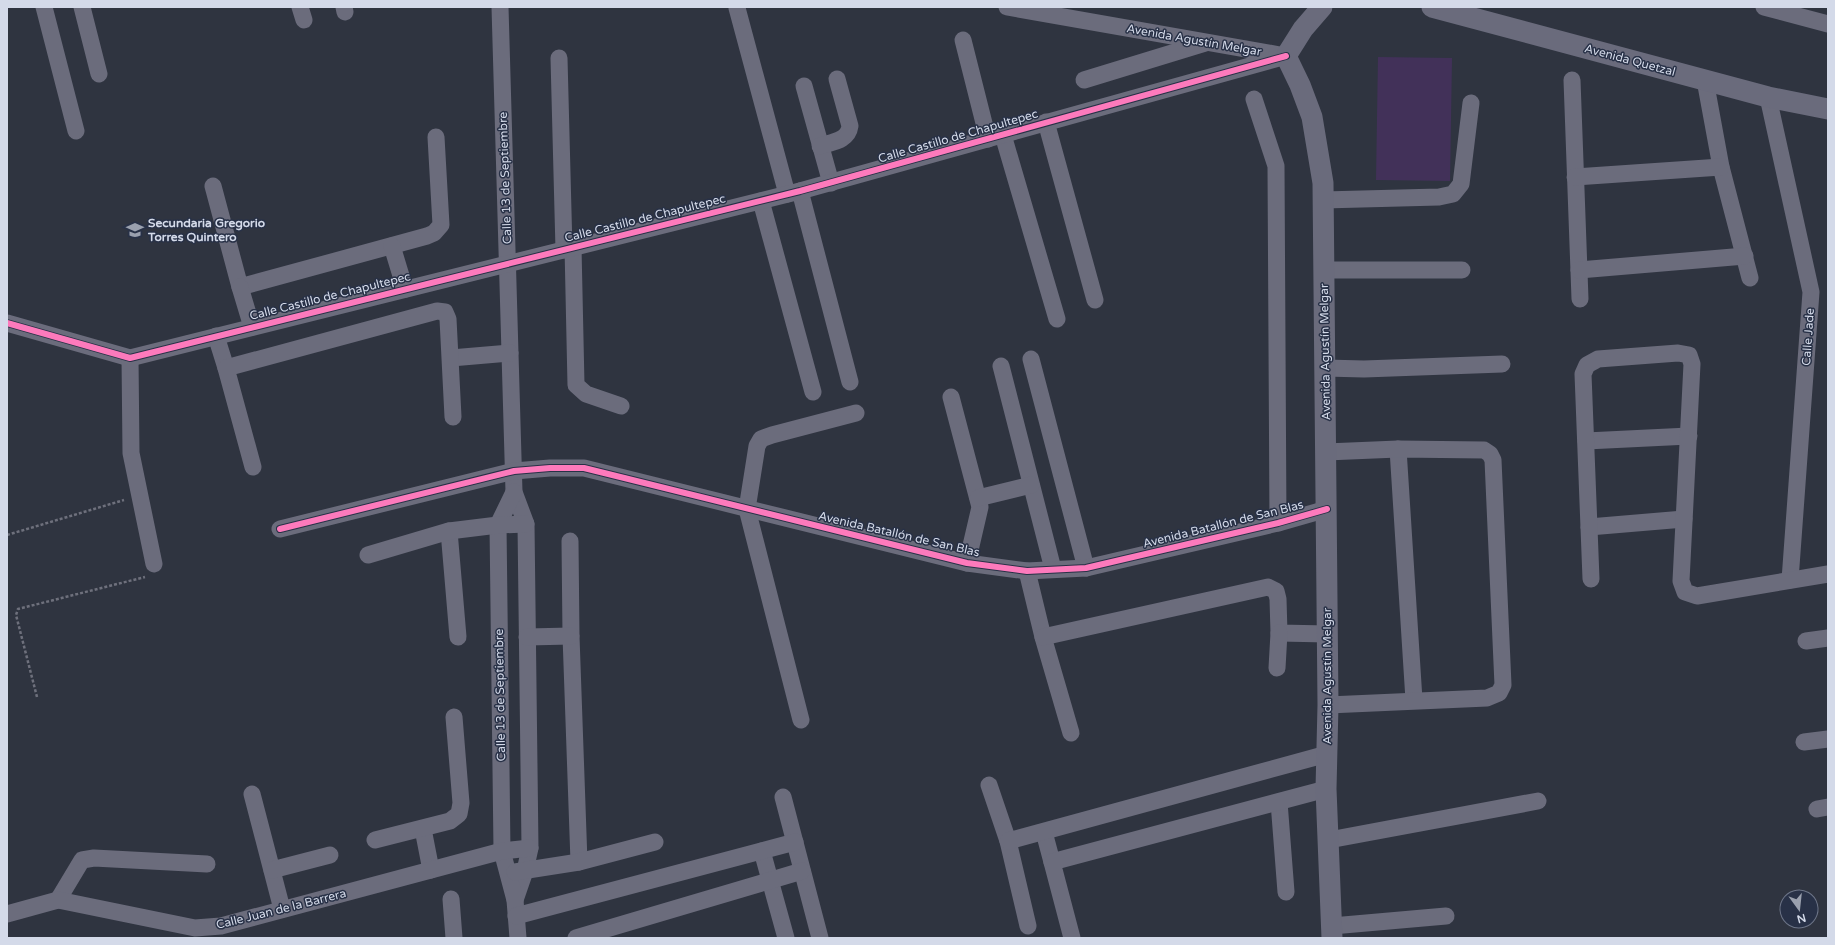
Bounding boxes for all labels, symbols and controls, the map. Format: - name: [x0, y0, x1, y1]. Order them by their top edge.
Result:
- street label: Avenida Agustín Melgar: [1125, 21, 1263, 59]
- street label: Avenida Quetzal: [1583, 41, 1677, 79]
- street label: Calle Castillo de Chapultepec: [877, 106, 1039, 166]
- street label: Calle 13 de Septiembre: [496, 111, 514, 244]
- street label: Calle Castillo de Chapultepec: [563, 191, 727, 245]
- place label: Secundaria Gregorio Torres Quintero: [147, 216, 265, 244]
- school or university icon: Secundaria Gregorio Torres Quintero: [125, 220, 145, 240]
- street label: Calle Castillo de Chapultepec: [248, 269, 412, 323]
- street label: Avenida Agustín Melgar: [1317, 283, 1333, 421]
- street label: Calle Jade: [1799, 308, 1817, 366]
- street label: Avenida Batallón de San Blas: [1141, 497, 1305, 551]
- street label: Avenida Batallón de San Blas: [817, 509, 981, 559]
- street label: Avenida Agustín Melgar: [1320, 607, 1334, 744]
- street label: Calle 13 de Septiembre: [492, 628, 508, 761]
- street label: Calle Juan de la Barrera: [214, 886, 348, 932]
- north arrow: [1779, 889, 1819, 929]
- text: N: [1796, 911, 1807, 926]

